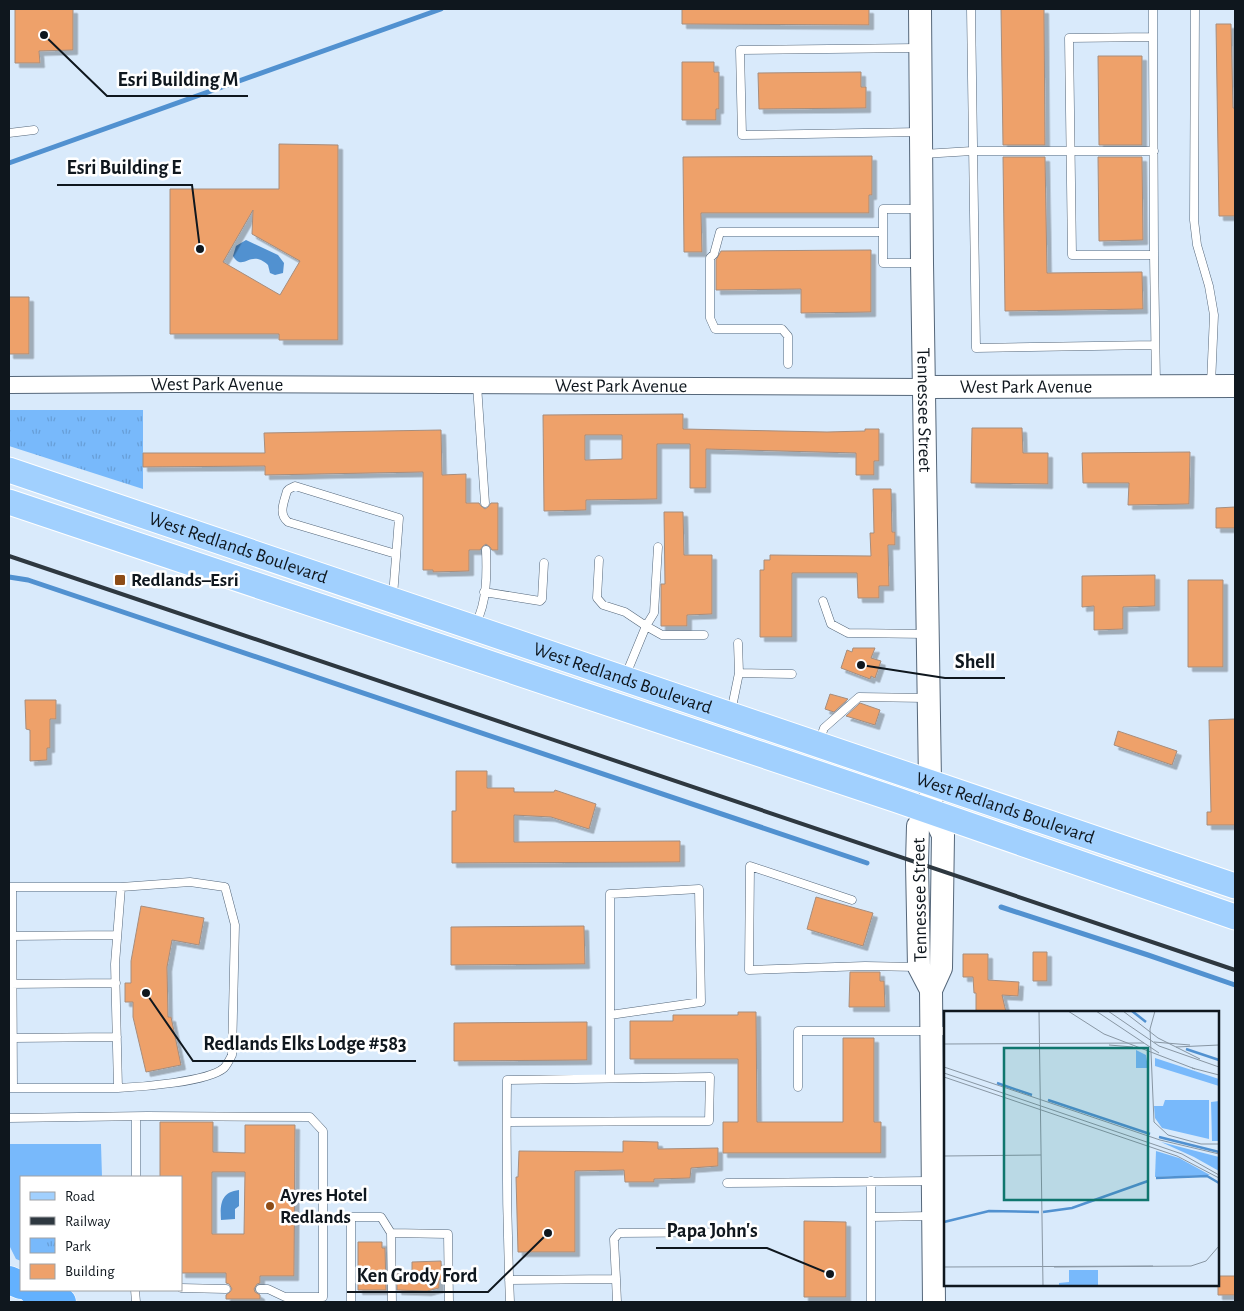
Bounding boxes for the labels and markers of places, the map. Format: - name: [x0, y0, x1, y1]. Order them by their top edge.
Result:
- callout: Esri Building M: [107, 61, 248, 96]
- callout: Esri Building E: [57, 150, 192, 185]
- place label: Redlands–Esri: [131, 571, 239, 590]
- marker: Redlands–Esri: [113, 573, 127, 587]
- callout: Shell: [945, 643, 1005, 678]
- callout: Redlands Elks Lodge #583: [193, 1026, 416, 1061]
- place label: Ayres Hotel Redlands: [280, 1186, 368, 1227]
- marker: Ayres Hotel Redlands: [264, 1200, 276, 1212]
- callout: Papa John's: [656, 1213, 767, 1248]
- callout: Ken Grody Ford: [347, 1257, 488, 1292]

